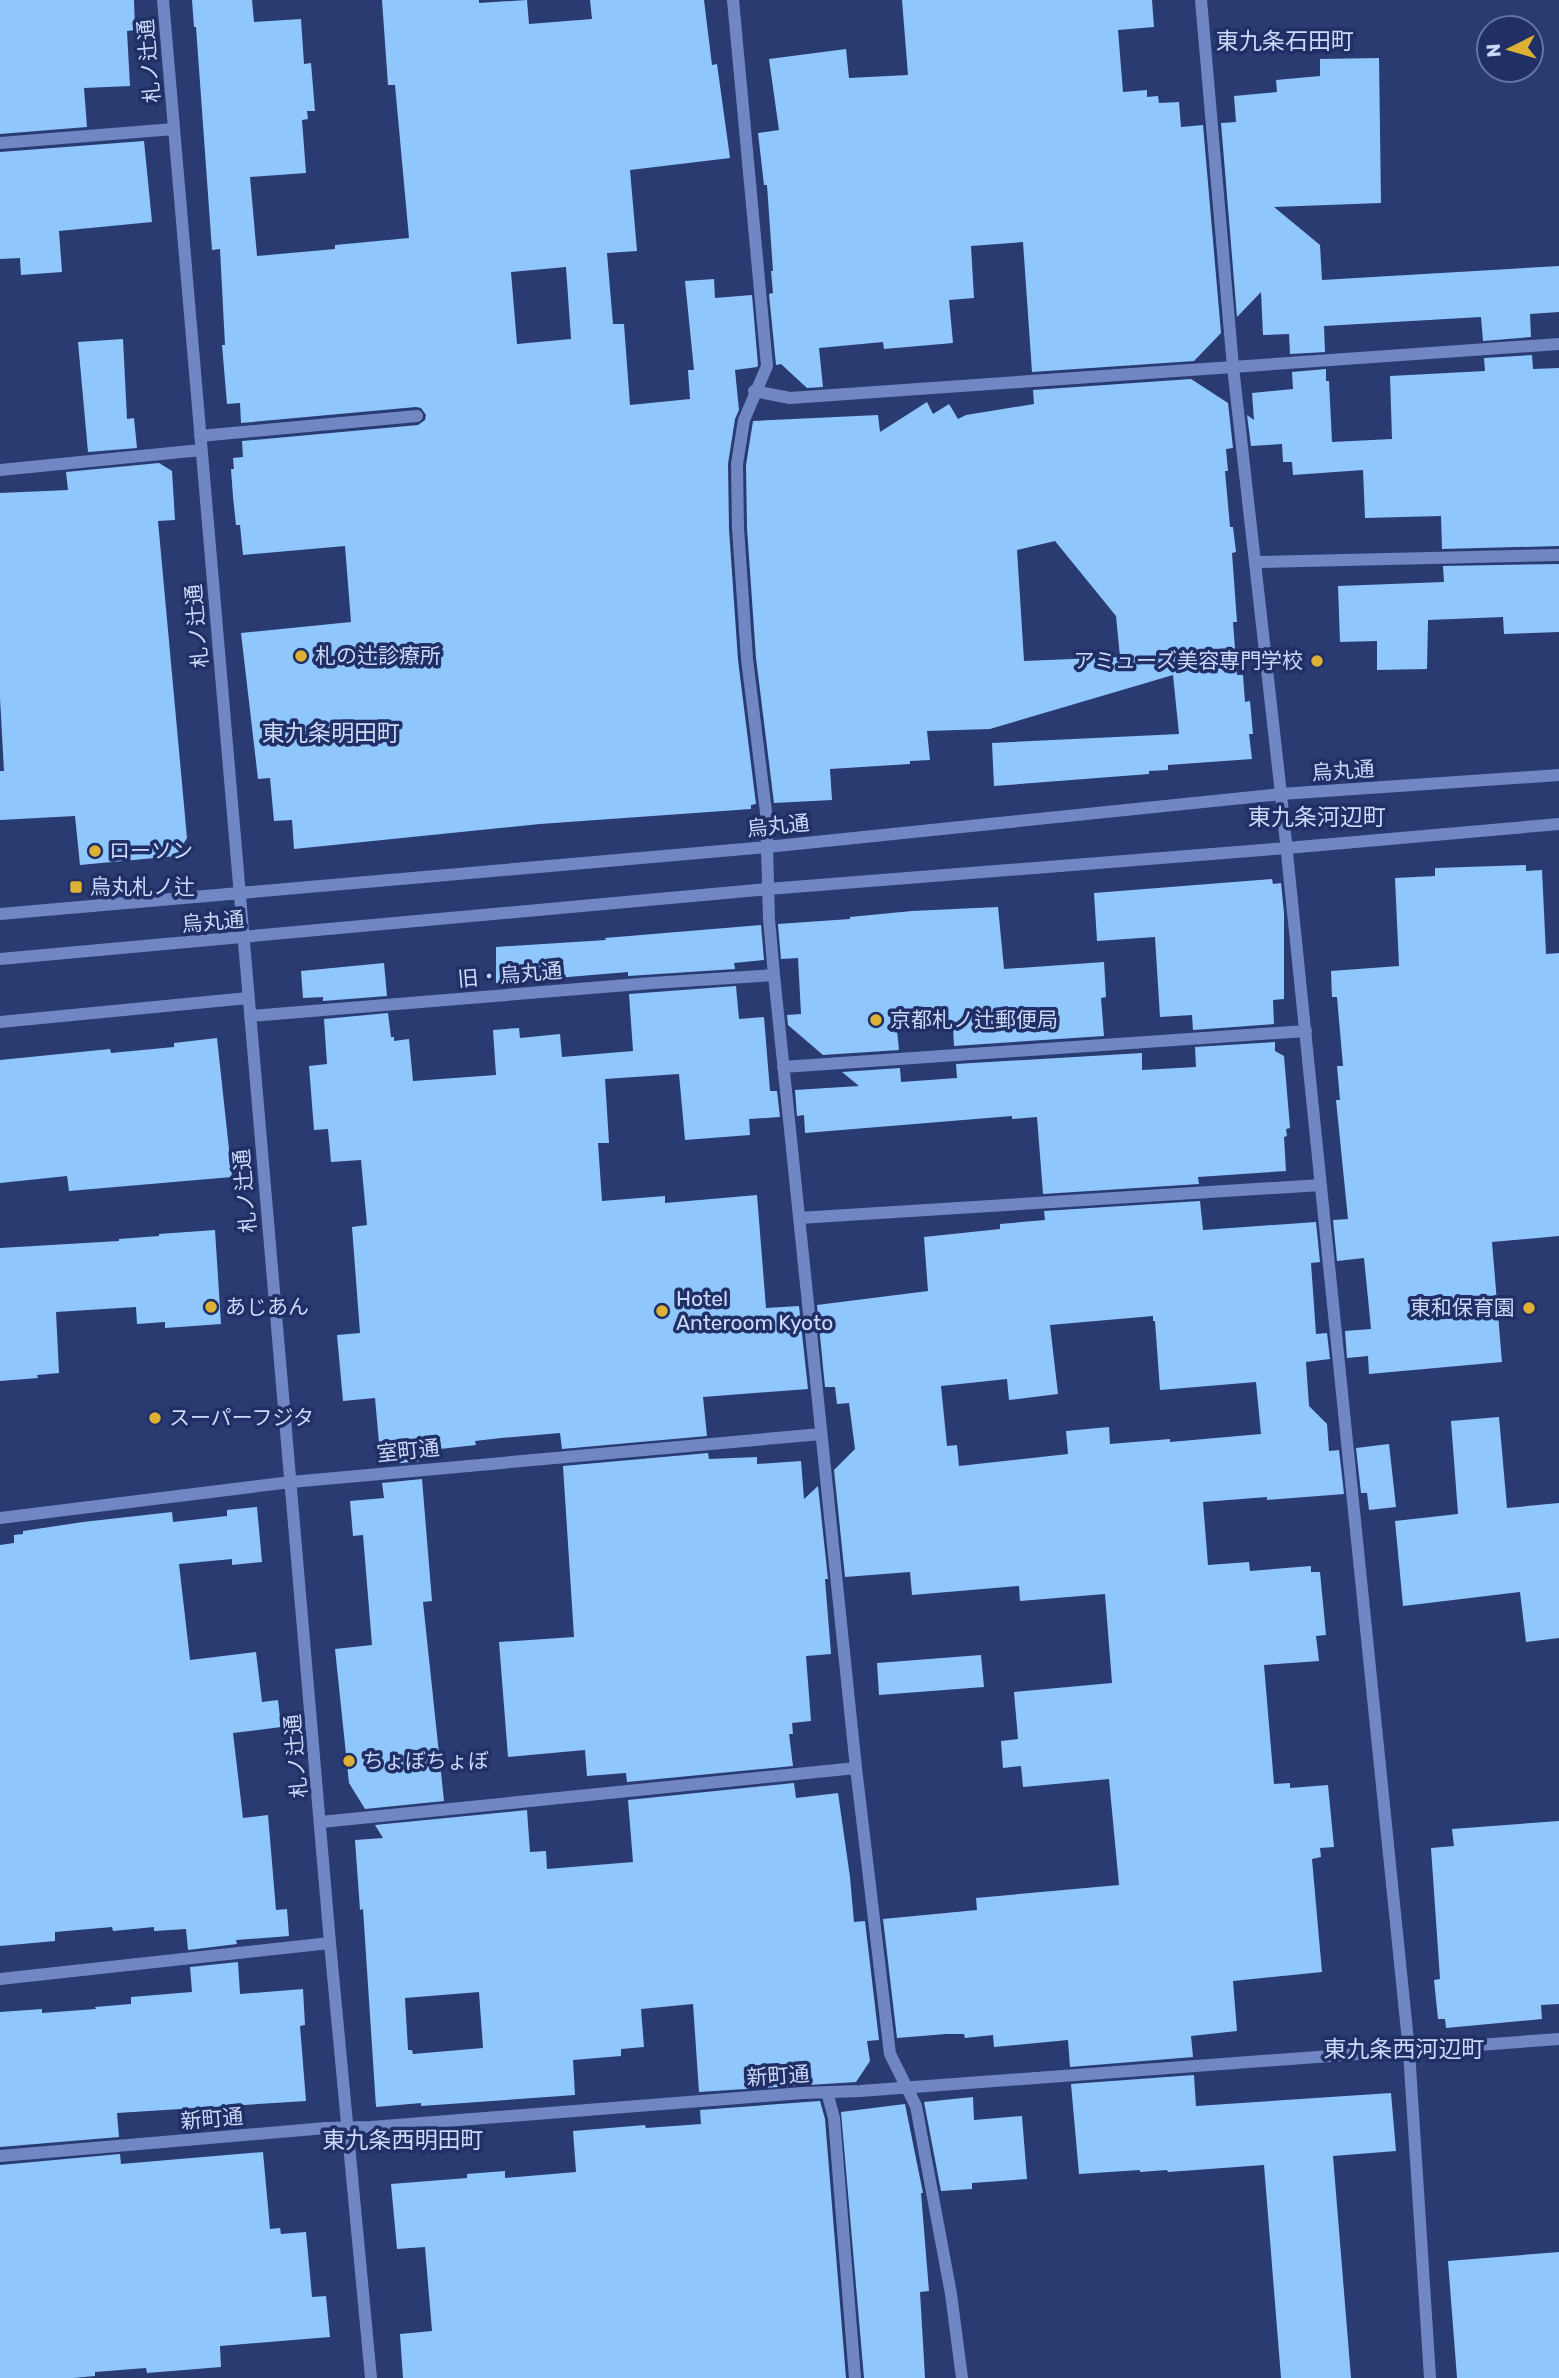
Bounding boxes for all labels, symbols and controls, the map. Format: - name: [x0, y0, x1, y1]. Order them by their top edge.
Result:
- north arrow: [1475, 14, 1545, 84]
- street label: 札ノ辻通: [132, 18, 165, 104]
- district label: 東九条石田町: [1216, 27, 1354, 55]
- text: N: [1482, 43, 1506, 58]
- street label: 札ノ辻通: [180, 583, 213, 669]
- place label: 札の辻診療所: [315, 643, 441, 668]
- marker: 札の辻診療所: [293, 648, 309, 664]
- place label: アミューズ美容専門学校: [1073, 648, 1303, 673]
- marker: アミューズ美容専門学校: [1309, 653, 1325, 669]
- district label: 東九条明田町: [262, 719, 400, 747]
- street label: 烏丸通: [1311, 756, 1375, 785]
- district label: 東九条河辺町: [1248, 803, 1386, 831]
- street label: 烏丸通: [745, 810, 811, 841]
- place label: ローソン: [109, 838, 193, 863]
- marker: ローソン: [87, 843, 103, 859]
- place label: 烏丸札ノ辻: [90, 874, 195, 899]
- marker: 烏丸札ノ辻: [68, 879, 84, 895]
- street label: 烏丸通: [180, 906, 245, 937]
- street label: 旧・烏丸通: [457, 957, 563, 992]
- place label: 京都札ノ辻郵便局: [890, 1007, 1058, 1032]
- marker: 京都札ノ辻郵便局: [868, 1012, 884, 1028]
- street label: 札ノ辻通: [228, 1148, 261, 1234]
- place label: Hotel Anteroom Kyoto: [676, 1286, 833, 1335]
- place label: あじあん: [225, 1294, 309, 1319]
- place label: 東和保育園: [1410, 1295, 1515, 1320]
- marker: あじあん: [203, 1299, 219, 1315]
- marker: 東和保育園: [1521, 1300, 1537, 1316]
- marker: Hotel Anteroom Kyoto: [654, 1303, 670, 1319]
- place label: スーパーフジタ: [169, 1405, 314, 1430]
- marker: スーパーフジタ: [147, 1410, 163, 1426]
- street label: 室町通: [375, 1435, 441, 1466]
- street label: 札ノ辻通: [279, 1713, 312, 1799]
- place label: ちょぼちょぼ: [363, 1748, 489, 1773]
- marker: ちょぼちょぼ: [341, 1753, 357, 1769]
- district label: 東九条西河辺町: [1324, 2035, 1485, 2063]
- street label: 新町通: [746, 2061, 810, 2090]
- street label: 新町通: [179, 2103, 244, 2134]
- district label: 東九条西明田町: [323, 2126, 484, 2154]

